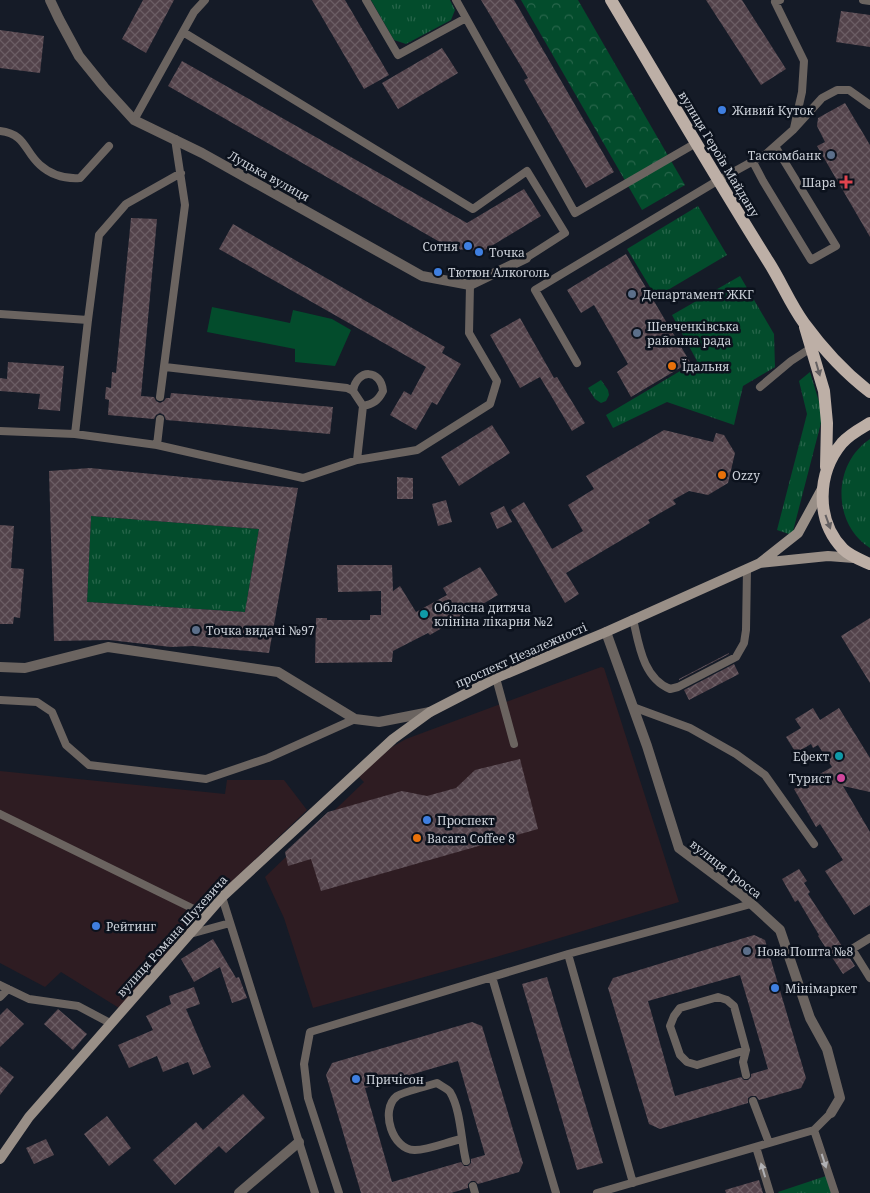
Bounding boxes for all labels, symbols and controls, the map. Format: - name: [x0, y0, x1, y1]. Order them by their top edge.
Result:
- street label: вулиця Героїв Майдану: [675, 88, 763, 220]
- place label: Живий Куток: [731, 102, 814, 119]
- marker: Живий Куток: [716, 104, 728, 116]
- street label: Луцька вулиця: [225, 147, 313, 206]
- place label: Таскомбанк: [748, 147, 822, 164]
- marker: Таскомбанк: [825, 149, 837, 161]
- place label: Шара: [802, 174, 836, 191]
- marker: Шара: [840, 176, 852, 188]
- place label: Сотня: [422, 238, 458, 255]
- marker: Сотня: [462, 240, 474, 252]
- place label: Точка: [489, 244, 525, 261]
- marker: Точка: [473, 246, 485, 258]
- place label: Тютюн Алкоголь: [448, 264, 550, 281]
- marker: Тютюн Алкоголь: [432, 266, 444, 278]
- place label: Департамент ЖКГ: [642, 286, 754, 303]
- marker: Департамент ЖКГ: [626, 288, 638, 300]
- place label: Шевченківська районна рада: [647, 318, 739, 349]
- marker: Шевченківська районна рада: [631, 327, 643, 339]
- place label: Їдальня: [682, 358, 730, 375]
- marker: Їдальня: [666, 360, 678, 372]
- one-way arrow: [814, 362, 822, 377]
- place label: Ozzy: [732, 467, 760, 484]
- marker: Ozzy: [716, 469, 728, 481]
- one-way arrow: [824, 515, 832, 530]
- place label: Обласна дитяча клініна лікарня №2: [434, 599, 553, 630]
- marker: Обласна дитяча клініна лікарня №2: [418, 608, 430, 620]
- street label: проспект Незалежності: [452, 618, 590, 692]
- place label: Точка видачі №97: [206, 622, 315, 639]
- marker: Точка видачі №97: [190, 624, 202, 636]
- place label: Ефект: [793, 748, 830, 765]
- marker: Ефект: [833, 750, 845, 762]
- place label: Турист: [789, 770, 832, 787]
- marker: Турист: [835, 772, 847, 784]
- place label: Проспект: [437, 812, 495, 829]
- marker: Проспект: [421, 814, 433, 826]
- place label: Bacara Coffee 8: [427, 830, 515, 847]
- marker: Bacara Coffee 8: [411, 832, 423, 844]
- street label: вулиця Гросса: [687, 836, 766, 903]
- street label: вулиця Романа Шухевича: [113, 871, 231, 1000]
- place label: Рейтинг: [106, 918, 156, 935]
- marker: Рейтинг: [90, 920, 102, 932]
- place label: Нова Пошта №8: [757, 943, 853, 960]
- marker: Нова Пошта №8: [741, 945, 753, 957]
- place label: Мінімаркет: [785, 980, 858, 997]
- marker: Мінімаркет: [769, 982, 781, 994]
- place label: Причісон: [366, 1071, 424, 1088]
- marker: Причісон: [350, 1073, 362, 1085]
- one-way arrow: [821, 1154, 829, 1169]
- one-way arrow: [759, 1162, 767, 1177]

